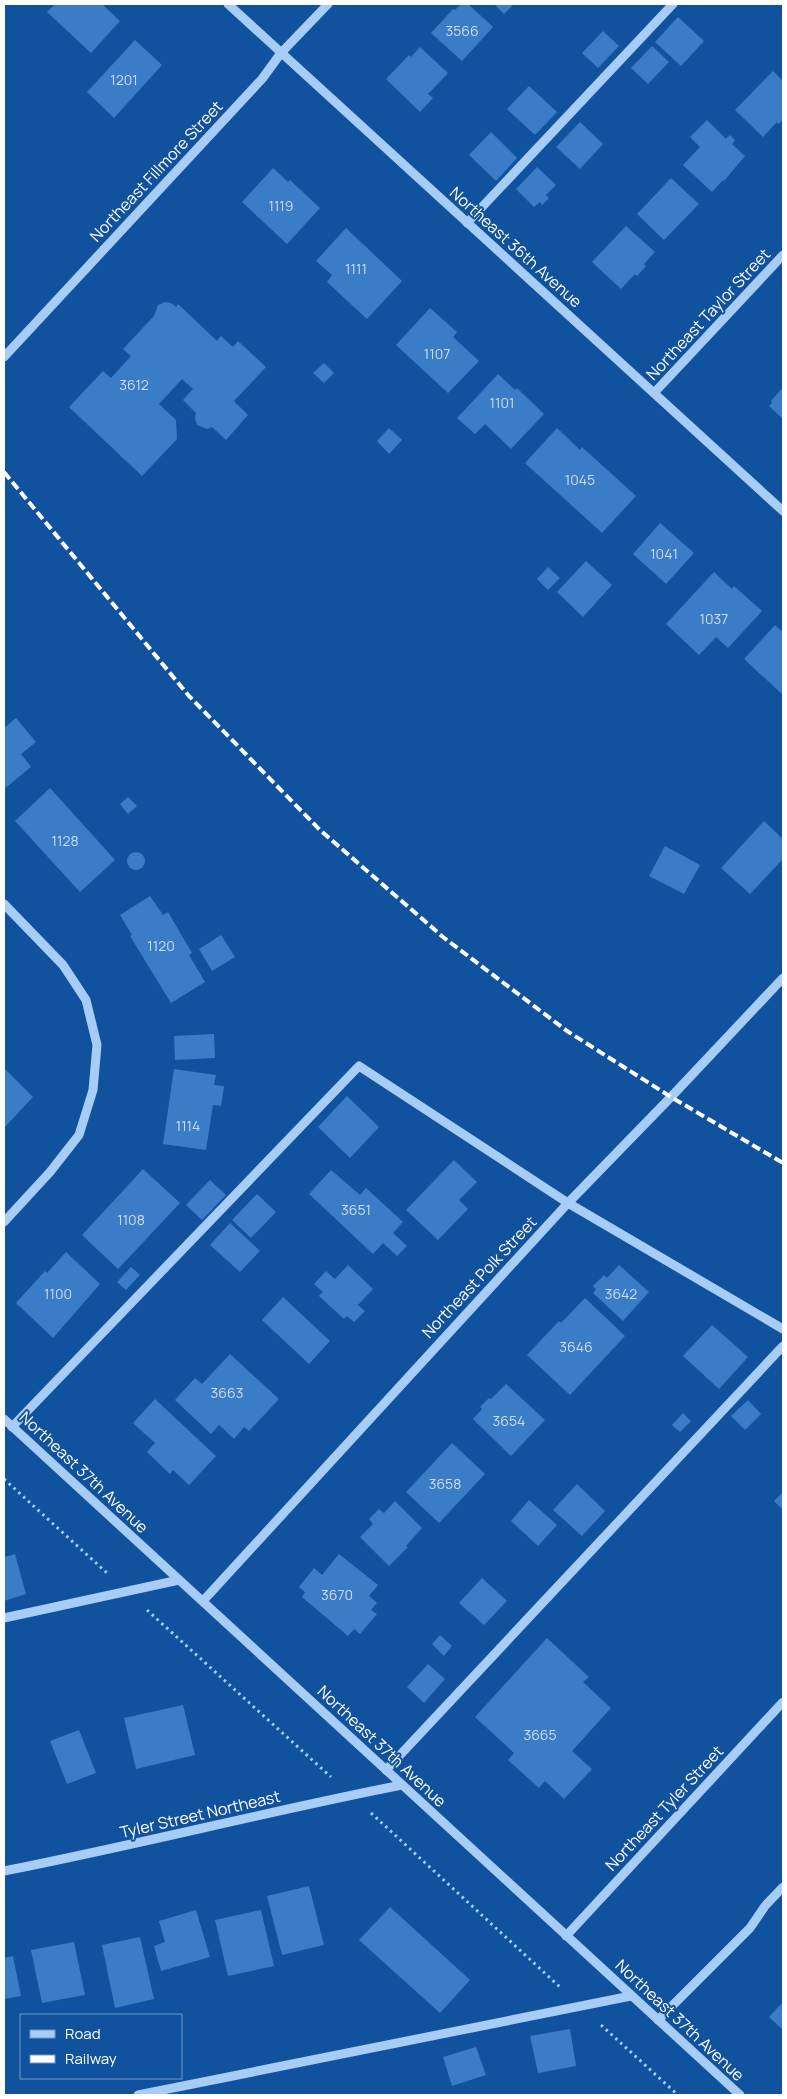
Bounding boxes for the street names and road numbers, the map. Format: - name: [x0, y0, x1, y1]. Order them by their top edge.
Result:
- street label: Northeast Fillmore Street: [85, 96, 227, 246]
- street label: Northeast 36th Avenue: [445, 182, 587, 312]
- street label: Northeast Taylor Street: [641, 243, 775, 385]
- street label: Northeast Polk Street: [417, 1211, 541, 1343]
- street label: Northeast 37th Avenue: [15, 1406, 153, 1538]
- street label: Northeast 37th Avenue: [313, 1680, 451, 1812]
- street label: Northeast Tyler Street: [600, 1740, 728, 1876]
- street label: Tyler Street Northeast: [118, 1785, 282, 1843]
- street label: Northeast 37th Avenue: [611, 1954, 749, 2086]

